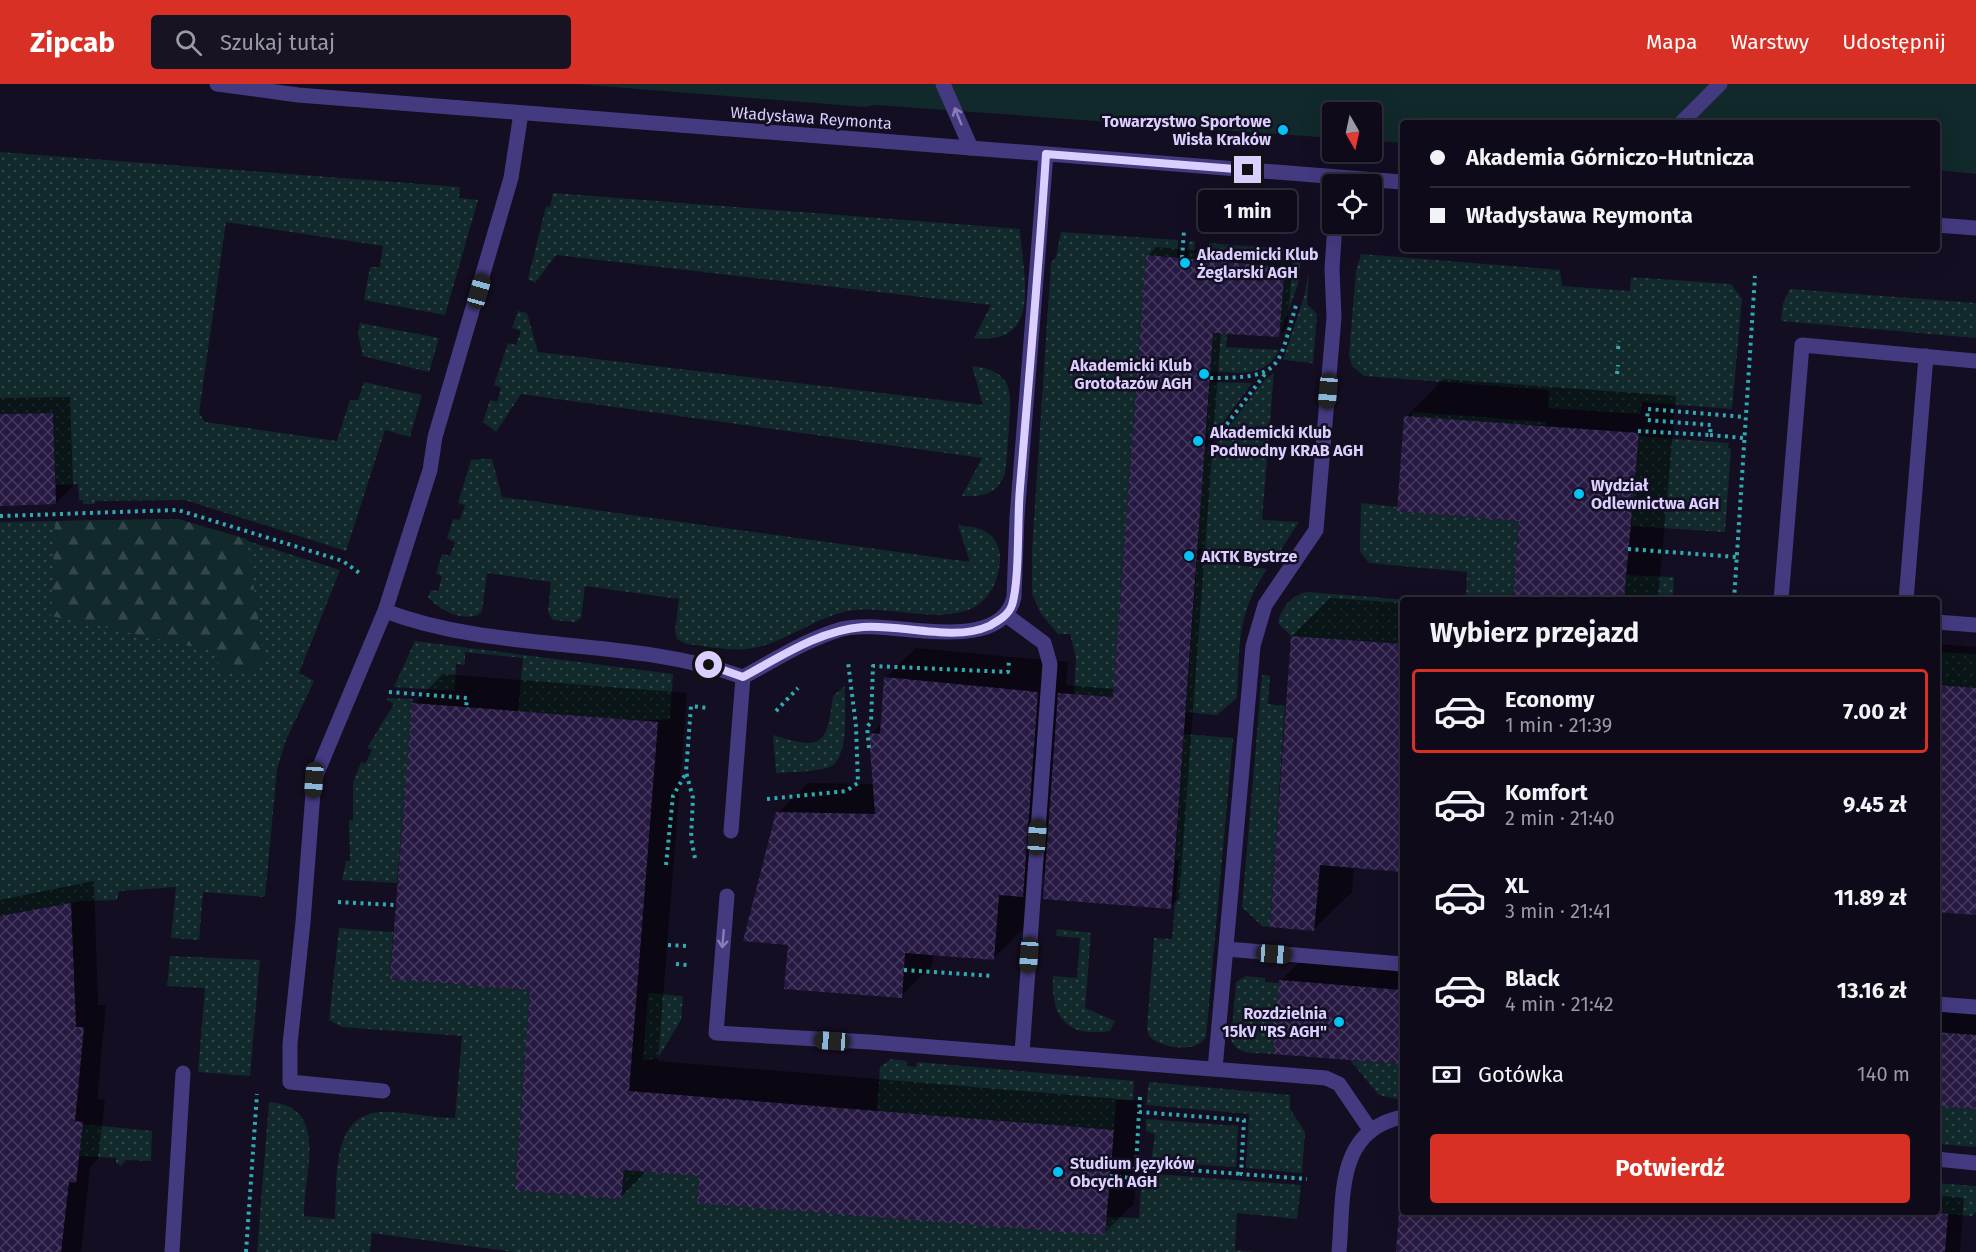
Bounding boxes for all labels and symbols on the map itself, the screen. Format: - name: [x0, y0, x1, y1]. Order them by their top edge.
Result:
- north arrow: [1322, 102, 1382, 162]
- street label: Władysława Reymonta: [730, 103, 892, 133]
- one-way arrow: [952, 107, 963, 125]
- place label: Towarzystwo Sportowe Wisła Kraków: [1102, 112, 1271, 149]
- marker: Towarzystwo Sportowe Wisła Kraków: [1276, 123, 1290, 137]
- route end: [1234, 156, 1261, 183]
- callout: 1 min: [1198, 191, 1298, 233]
- place label: Akademicki Klub Żeglarski AGH: [1196, 245, 1319, 282]
- marker: Akademicki Klub Żeglarski AGH: [1178, 256, 1192, 270]
- car: [465, 271, 493, 311]
- place label: Akademicki Klub Grotołazów AGH: [1069, 356, 1192, 393]
- marker: Akademicki Klub Grotołazów AGH: [1197, 367, 1211, 381]
- car: [1317, 372, 1339, 410]
- place label: Akademicki Klub Podwodny KRAB AGH: [1209, 423, 1364, 460]
- marker: Akademicki Klub Podwodny KRAB AGH: [1191, 434, 1205, 448]
- place label: Wydział Odlewnictwa AGH: [1591, 476, 1719, 513]
- marker: Wydział Odlewnictwa AGH: [1572, 487, 1586, 501]
- place label: AKTK Bystrze: [1200, 547, 1298, 566]
- marker: AKTK Bystrze: [1182, 549, 1196, 563]
- route start: [695, 651, 722, 678]
- car: [304, 761, 324, 799]
- car: [1027, 818, 1047, 856]
- one-way arrow: [717, 929, 728, 948]
- car: [1019, 936, 1039, 974]
- car: [1255, 944, 1293, 964]
- place label: Rozdzielnia 15kV "RS AGH": [1222, 1004, 1327, 1041]
- marker: Rozdzielnia 15kV "RS AGH": [1332, 1015, 1346, 1029]
- car: [813, 1031, 851, 1051]
- place label: Studium Języków Obcych AGH: [1070, 1154, 1194, 1191]
- marker: Studium Języków Obcych AGH: [1051, 1165, 1065, 1179]

